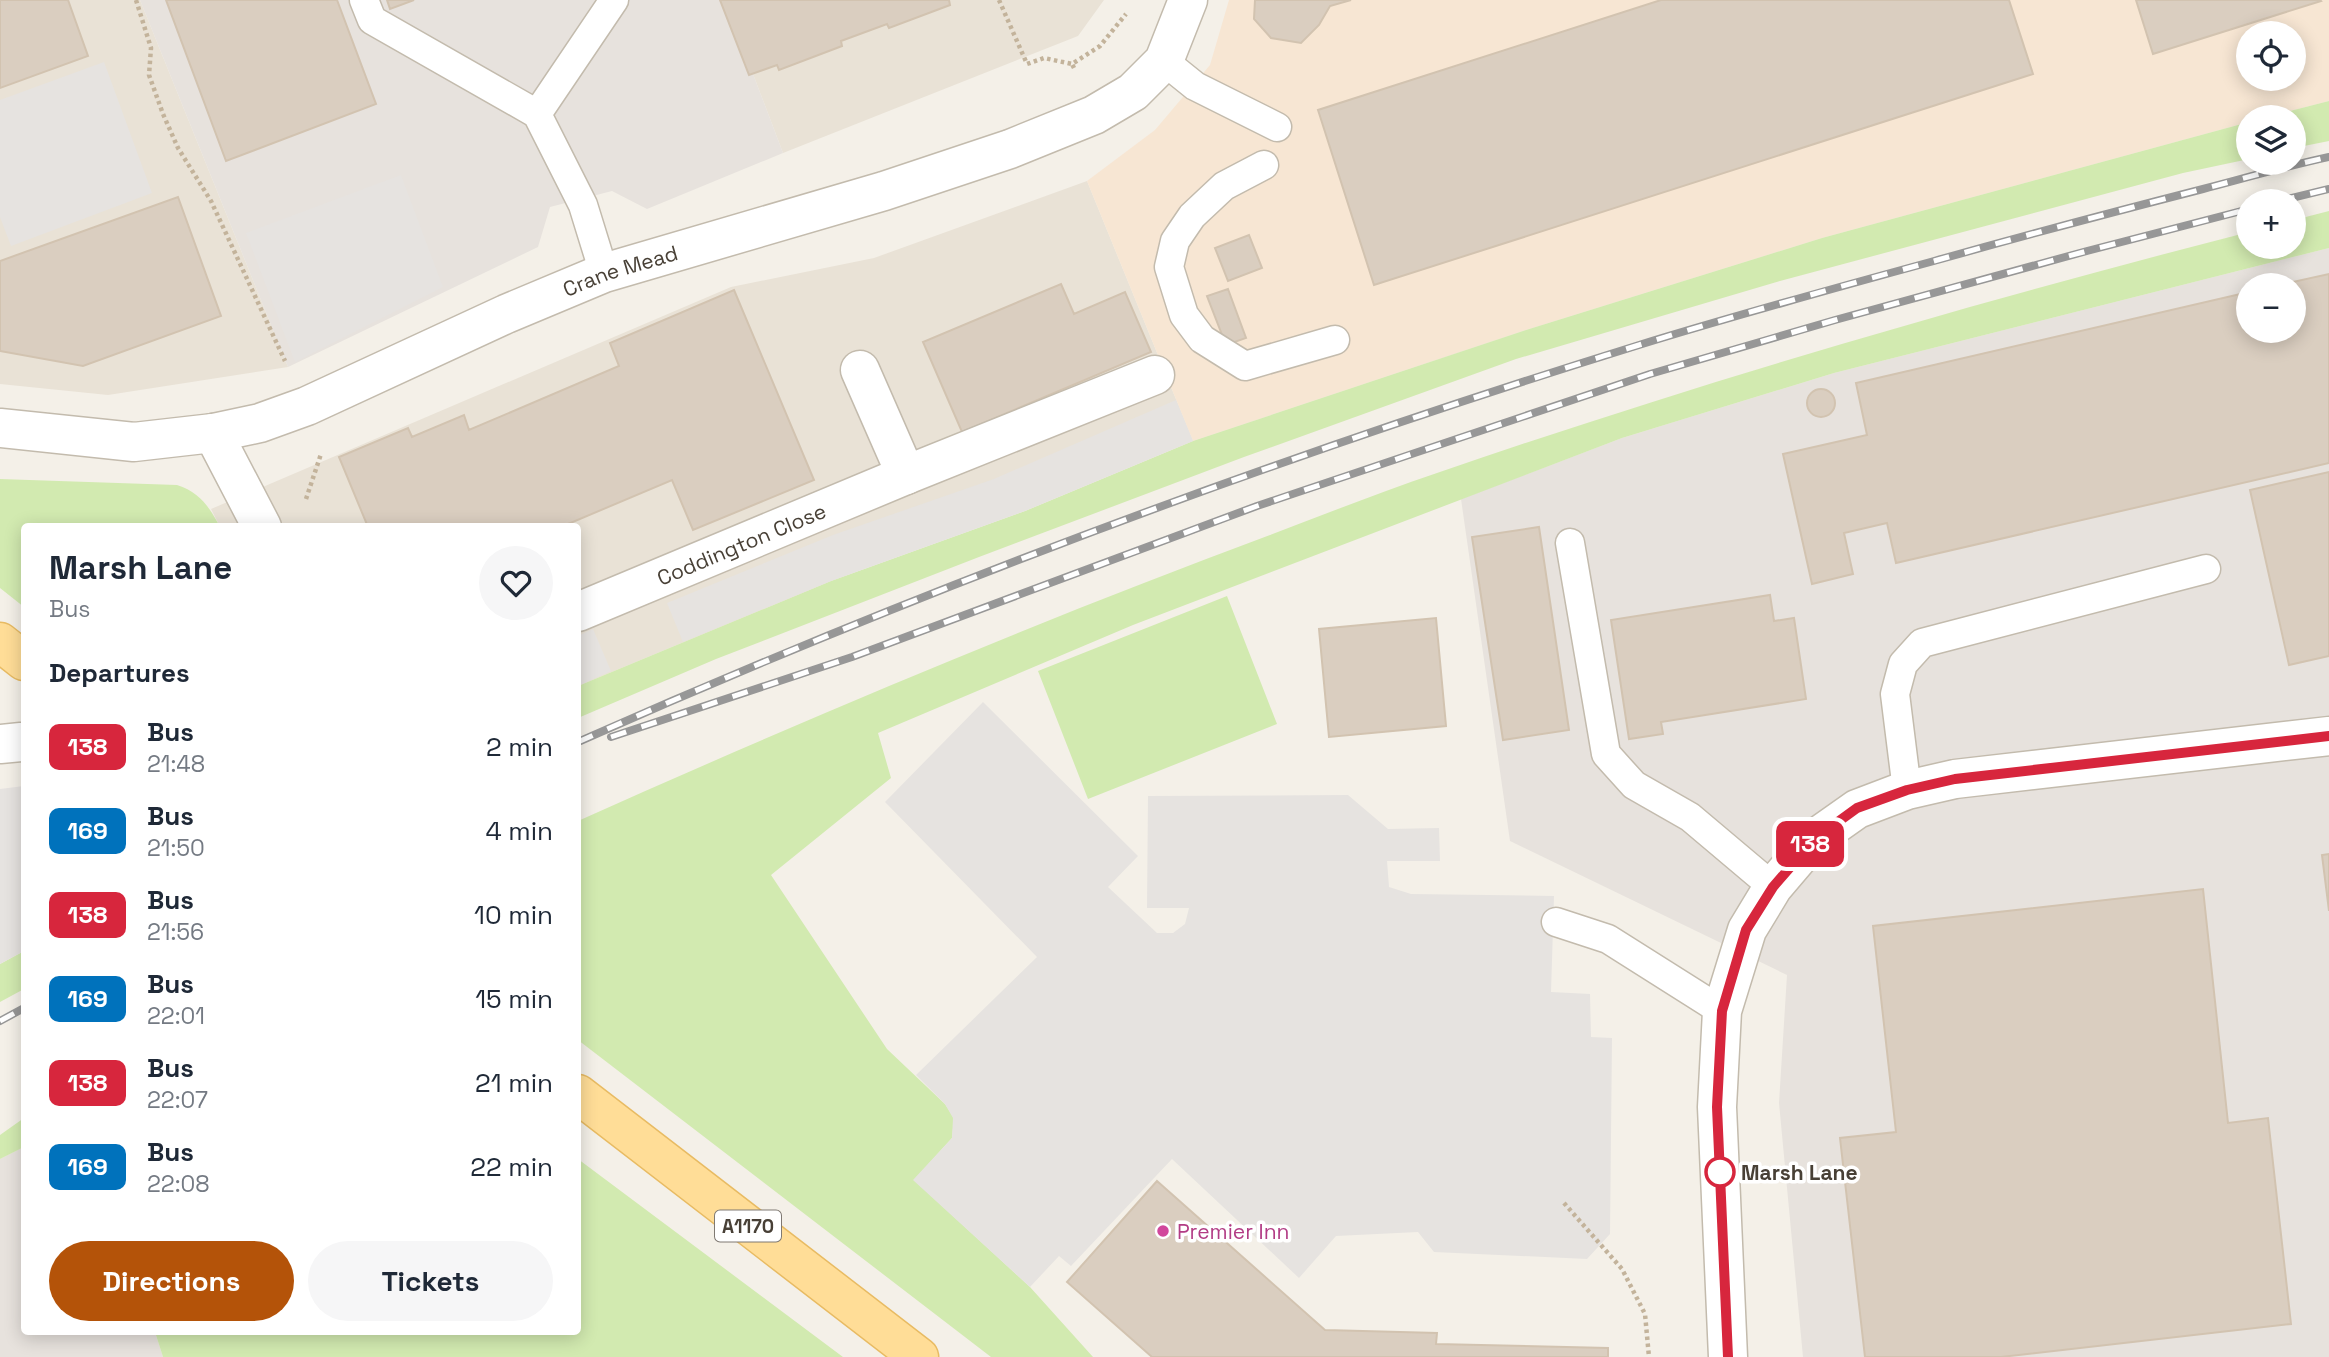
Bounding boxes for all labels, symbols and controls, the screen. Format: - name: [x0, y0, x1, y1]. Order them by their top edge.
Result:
- map controls: [2236, 21, 2306, 343]
- button: locate: [2236, 21, 2306, 91]
- button: layers: [2236, 105, 2306, 175]
- button: +: [2236, 189, 2306, 259]
- street label: Crane Mead: [559, 239, 681, 302]
- button: −: [2236, 273, 2306, 343]
- street label: Coddington Close: [653, 496, 830, 591]
- button: heart: [479, 546, 553, 620]
- text: Marsh Lane: [49, 547, 232, 589]
- text: Bus: [49, 594, 90, 624]
- text: Departures: [49, 656, 190, 690]
- text: Bus: [147, 715, 194, 749]
- text: 2 min: [486, 730, 553, 764]
- text: 138: [68, 731, 107, 762]
- text: 21:48: [147, 749, 205, 779]
- text: Bus: [147, 799, 194, 833]
- text: 4 min: [485, 814, 553, 848]
- text: 169: [67, 815, 108, 846]
- line badge: 138: [1770, 821, 1850, 867]
- text: 138: [1790, 828, 1830, 859]
- text: 21:50: [147, 833, 205, 863]
- text: Bus: [147, 883, 194, 917]
- text: 10 min: [474, 898, 553, 932]
- text: 138: [68, 899, 107, 930]
- text: 21:56: [147, 917, 204, 947]
- text: Bus: [147, 967, 194, 1001]
- text: 15 min: [475, 982, 553, 1016]
- text: 169: [67, 983, 108, 1014]
- text: 22:01: [147, 1001, 205, 1031]
- text: Bus: [147, 1051, 194, 1085]
- text: 21 min: [475, 1066, 553, 1100]
- text: 138: [68, 1067, 107, 1098]
- text: 22:07: [147, 1085, 208, 1115]
- text: Bus: [147, 1135, 194, 1169]
- text: 22 min: [470, 1150, 553, 1184]
- text: 169: [67, 1151, 108, 1182]
- marker: Marsh Lane: [1705, 1157, 1735, 1187]
- place label: Marsh Lane: [1741, 1159, 1858, 1186]
- text: 22:08: [147, 1169, 210, 1199]
- road number: A1170: [715, 1210, 781, 1242]
- place label: Premier Inn: [1177, 1218, 1289, 1245]
- marker: Premier Inn: [1155, 1223, 1171, 1239]
- button: Directions: [49, 1241, 294, 1321]
- button: Tickets: [308, 1241, 553, 1321]

